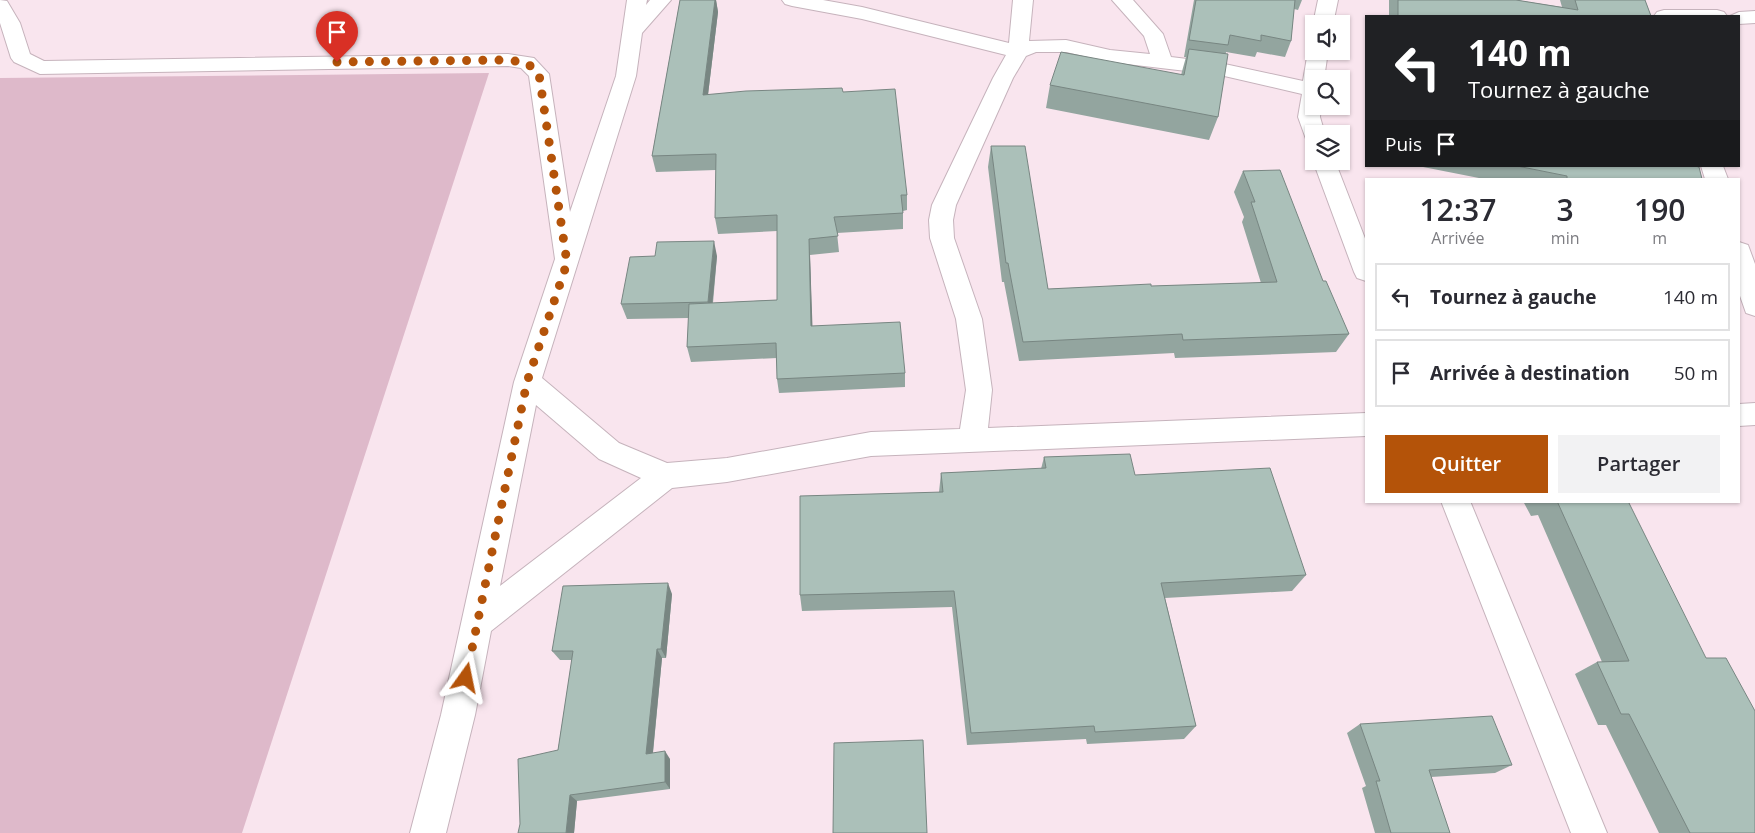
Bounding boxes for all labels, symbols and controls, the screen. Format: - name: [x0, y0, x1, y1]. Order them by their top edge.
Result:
- pin: [316, 11, 358, 62]
- map controls: [1305, 15, 1350, 170]
- button: sound: [1305, 15, 1350, 60]
- icon: arrive: [323, 18, 351, 46]
- text: 140 m: [1468, 29, 1572, 76]
- icon: left: [1385, 35, 1450, 100]
- button: search: [1305, 70, 1350, 115]
- text: Tournez à gauche: [1468, 74, 1650, 104]
- button: layers: [1305, 125, 1350, 170]
- icon: arrive: [1432, 130, 1460, 158]
- text: Puis: [1385, 131, 1422, 157]
- text: 12:37: [1420, 189, 1496, 230]
- text: 3: [1557, 189, 1574, 230]
- text: 190: [1634, 189, 1685, 230]
- text: Arrivée: [1431, 227, 1485, 249]
- text: min: [1551, 227, 1580, 249]
- text: m: [1652, 227, 1667, 249]
- icon: left: [1387, 283, 1415, 311]
- text: Tournez à gauche: [1430, 284, 1596, 310]
- text: 140 m: [1663, 284, 1718, 310]
- icon: arrive: [1387, 359, 1415, 387]
- text: Arrivée à destination: [1430, 360, 1630, 386]
- text: 50 m: [1674, 360, 1718, 386]
- button: Quitter: [1385, 435, 1548, 493]
- button: Partager: [1558, 435, 1720, 493]
- position arrow: [439, 651, 491, 703]

